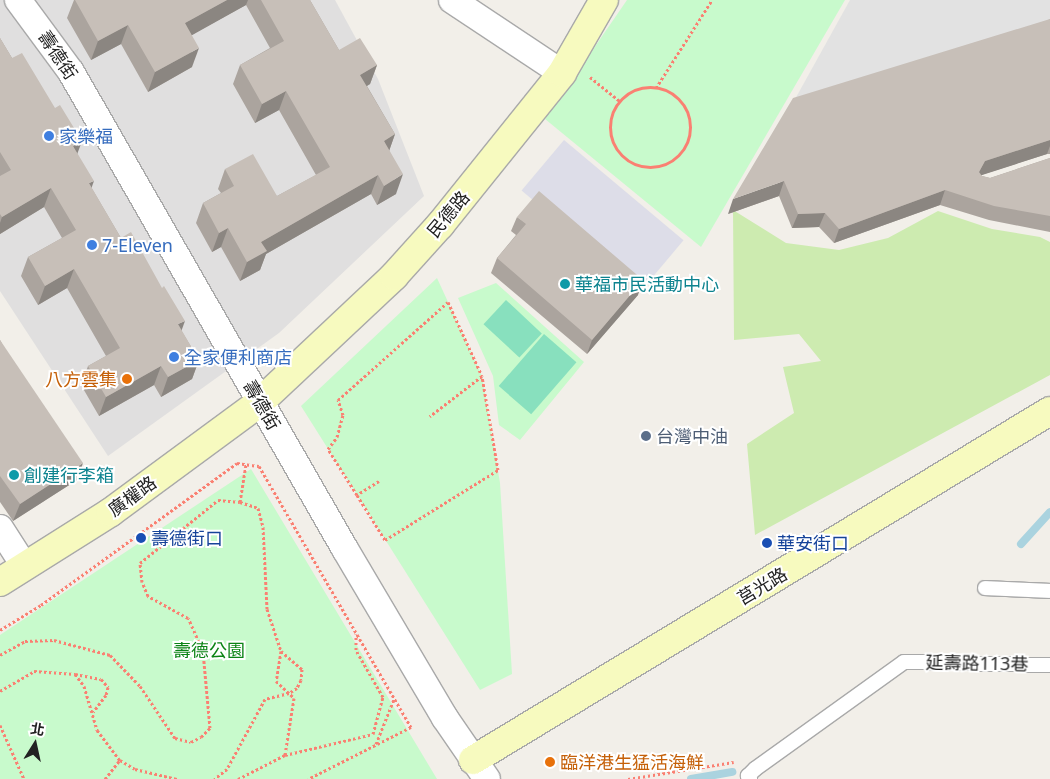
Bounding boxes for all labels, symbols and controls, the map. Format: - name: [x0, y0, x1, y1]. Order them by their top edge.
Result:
- street label: 壽德街: [34, 27, 82, 83]
- place label: 家樂福: [59, 125, 113, 147]
- marker: 家樂福: [43, 130, 55, 142]
- street label: 民德路: [422, 186, 474, 242]
- place label: 7-Eleven: [102, 234, 173, 256]
- marker: 7-Eleven: [86, 239, 98, 251]
- place label: 華福市民活動中心: [575, 273, 719, 295]
- marker: 華福市民活動中心: [559, 278, 571, 290]
- place label: 全家便利商店: [184, 346, 292, 368]
- marker: 全家便利商店: [168, 351, 180, 363]
- place label: 八方雲集: [45, 368, 117, 390]
- marker: 八方雲集: [121, 373, 133, 385]
- street label: 壽德街: [239, 376, 285, 434]
- place label: 台灣中油: [656, 425, 728, 447]
- marker: 台灣中油: [640, 430, 652, 442]
- place label: 創建行李箱: [24, 464, 114, 486]
- marker: 創建行李箱: [8, 469, 20, 481]
- street label: 廣權路: [104, 471, 160, 521]
- place label: 壽德街口: [151, 527, 223, 549]
- marker: 壽德街口: [135, 532, 147, 544]
- place label: 華安街口: [777, 532, 849, 554]
- marker: 華安街口: [761, 537, 773, 549]
- street label: 莒光路: [733, 563, 791, 609]
- park label: 壽德公園: [173, 639, 245, 661]
- street label: 延壽路113巷: [925, 651, 1029, 675]
- text: 北: [29, 718, 46, 739]
- north arrow: [10, 719, 60, 769]
- place label: 臨洋港生猛活海鮮: [560, 751, 704, 773]
- marker: 臨洋港生猛活海鮮: [544, 756, 556, 768]

